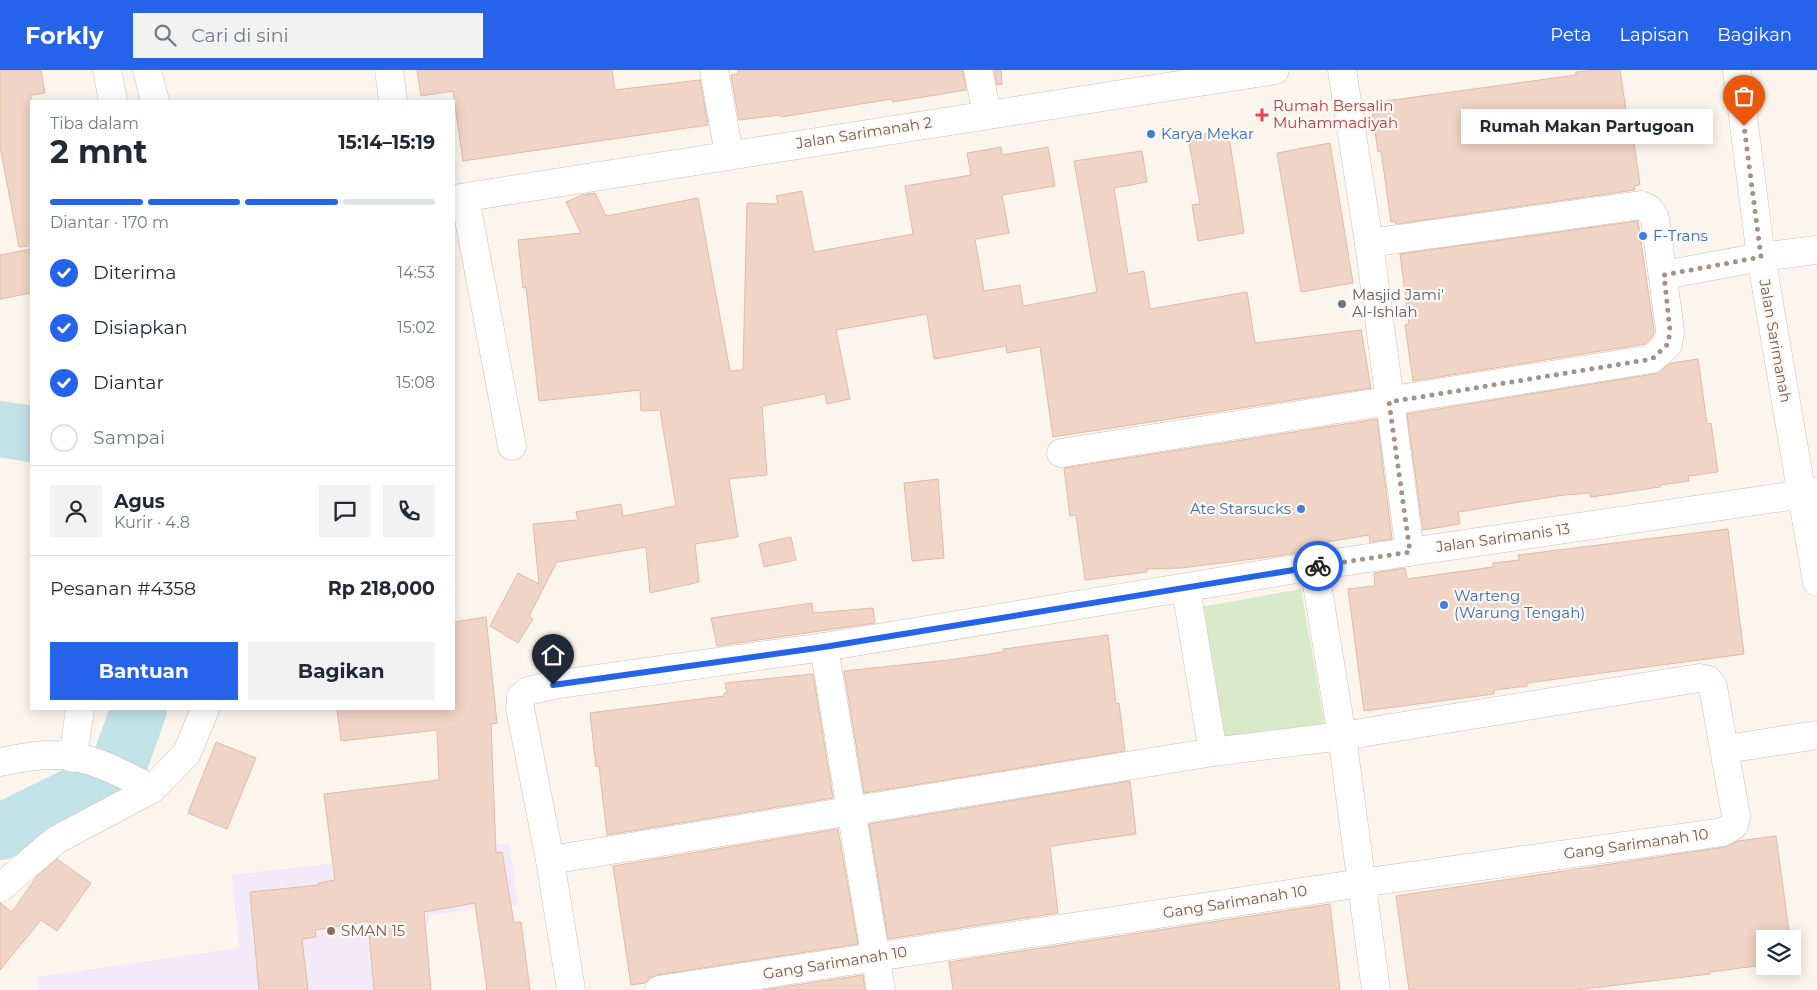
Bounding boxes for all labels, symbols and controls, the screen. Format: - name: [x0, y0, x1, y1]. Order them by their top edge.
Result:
- search box: [133, 13, 483, 58]
- text: Forkly: [25, 21, 103, 50]
- icon: search: [151, 21, 179, 49]
- text: Cari di sini: [191, 24, 289, 47]
- text: Peta: [1550, 24, 1591, 46]
- text: Lapisan: [1619, 24, 1689, 46]
- text: Bagikan: [1717, 24, 1792, 46]
- pin: [1723, 75, 1765, 126]
- icon: bag: [1730, 82, 1758, 110]
- place label: Rumah Bersalin Muhammadiyah: [1273, 96, 1398, 132]
- marker: Rumah Bersalin Muhammadiyah: [1255, 108, 1269, 122]
- callout: Rumah Makan Partugoan: [1462, 108, 1714, 144]
- street label: Jalan Sarimanah 2: [793, 112, 933, 153]
- text: Tiba dalam: [50, 114, 139, 133]
- text: Rumah Makan Partugoan: [1480, 117, 1694, 136]
- place label: Karya Mekar: [1161, 124, 1254, 143]
- marker: Karya Mekar: [1145, 128, 1157, 140]
- text: 15:14–15:19: [338, 131, 435, 154]
- text: 2 mnt: [50, 132, 148, 171]
- text: Diantar · 170 m: [50, 213, 169, 232]
- place label: F-Trans: [1653, 226, 1708, 245]
- marker: F-Trans: [1637, 230, 1649, 242]
- icon: check: [50, 259, 78, 287]
- text: Diterima: [93, 261, 176, 284]
- text: 14:53: [397, 263, 435, 282]
- street label: Jalan Sarimanah: [1755, 277, 1796, 404]
- place label: Masjid Jami' Al-Ishlah: [1352, 285, 1444, 321]
- marker: Masjid Jami' Al-Ishlah: [1336, 298, 1348, 310]
- icon: check: [50, 314, 78, 342]
- text: Disiapkan: [93, 316, 188, 339]
- text: 15:02: [397, 318, 435, 337]
- icon: check: [50, 369, 78, 397]
- text: Diantar: [93, 371, 164, 394]
- text: 15:08: [396, 373, 435, 392]
- text: Sampai: [93, 426, 165, 449]
- button: person: [50, 485, 102, 537]
- button: chat: [319, 485, 371, 537]
- button: phone: [383, 485, 435, 537]
- text: Agus: [114, 490, 165, 513]
- place label: Ate Starsucks: [1190, 499, 1291, 518]
- marker: Ate Starsucks: [1295, 503, 1307, 515]
- text: Kurir · 4.8: [114, 513, 190, 532]
- street label: Jalan Sarimanis 13: [1434, 519, 1571, 556]
- courier: [1293, 541, 1343, 591]
- icon: bike: [1304, 552, 1332, 580]
- text: Pesanan #4358: [50, 577, 196, 600]
- text: Rp 218,000: [328, 577, 435, 600]
- place label: Warteng (Warung Tengah): [1454, 586, 1585, 622]
- marker: Warteng (Warung Tengah): [1438, 599, 1450, 611]
- pin: [532, 634, 574, 685]
- icon: home: [539, 641, 567, 669]
- button: Bantuan: [50, 642, 238, 700]
- button: Bagikan: [248, 642, 435, 700]
- street label: Gang Sarimanah 10: [1562, 824, 1710, 863]
- street label: Gang Sarimanah 10: [1161, 881, 1309, 922]
- place label: SMAN 15: [341, 921, 405, 940]
- marker: SMAN 15: [325, 925, 337, 937]
- map controls: [1756, 930, 1801, 975]
- button: layers: [1756, 930, 1801, 975]
- street label: Gang Sarimanah 10: [761, 942, 909, 983]

